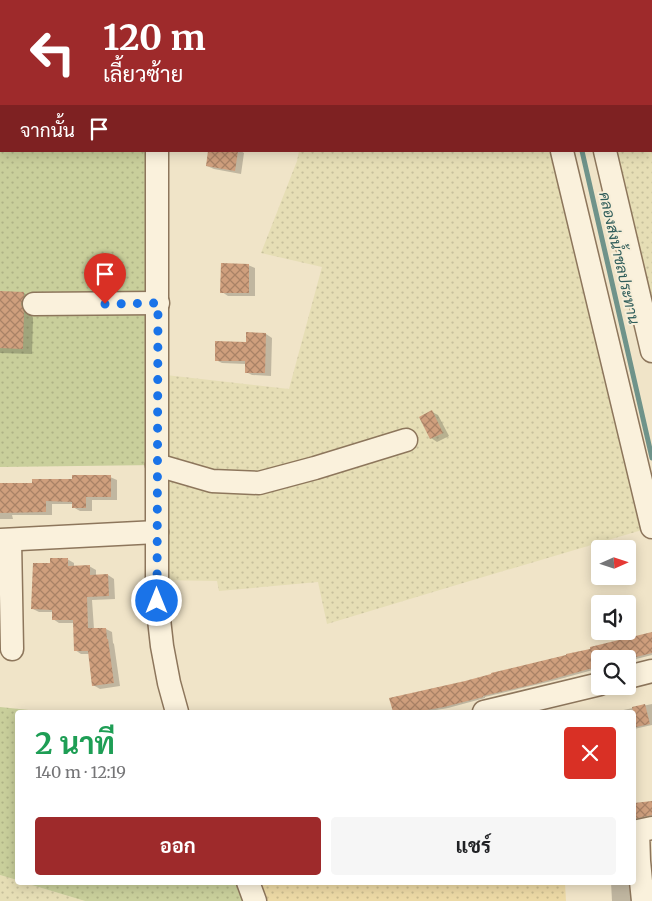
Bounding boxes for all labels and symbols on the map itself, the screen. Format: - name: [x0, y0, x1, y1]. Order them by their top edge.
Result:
- water label: คลองส่งน้ำชลประทาน: [595, 189, 647, 326]
- pin: [84, 253, 126, 304]
- north arrow: [591, 540, 636, 585]
- position arrow: [130, 574, 182, 626]

